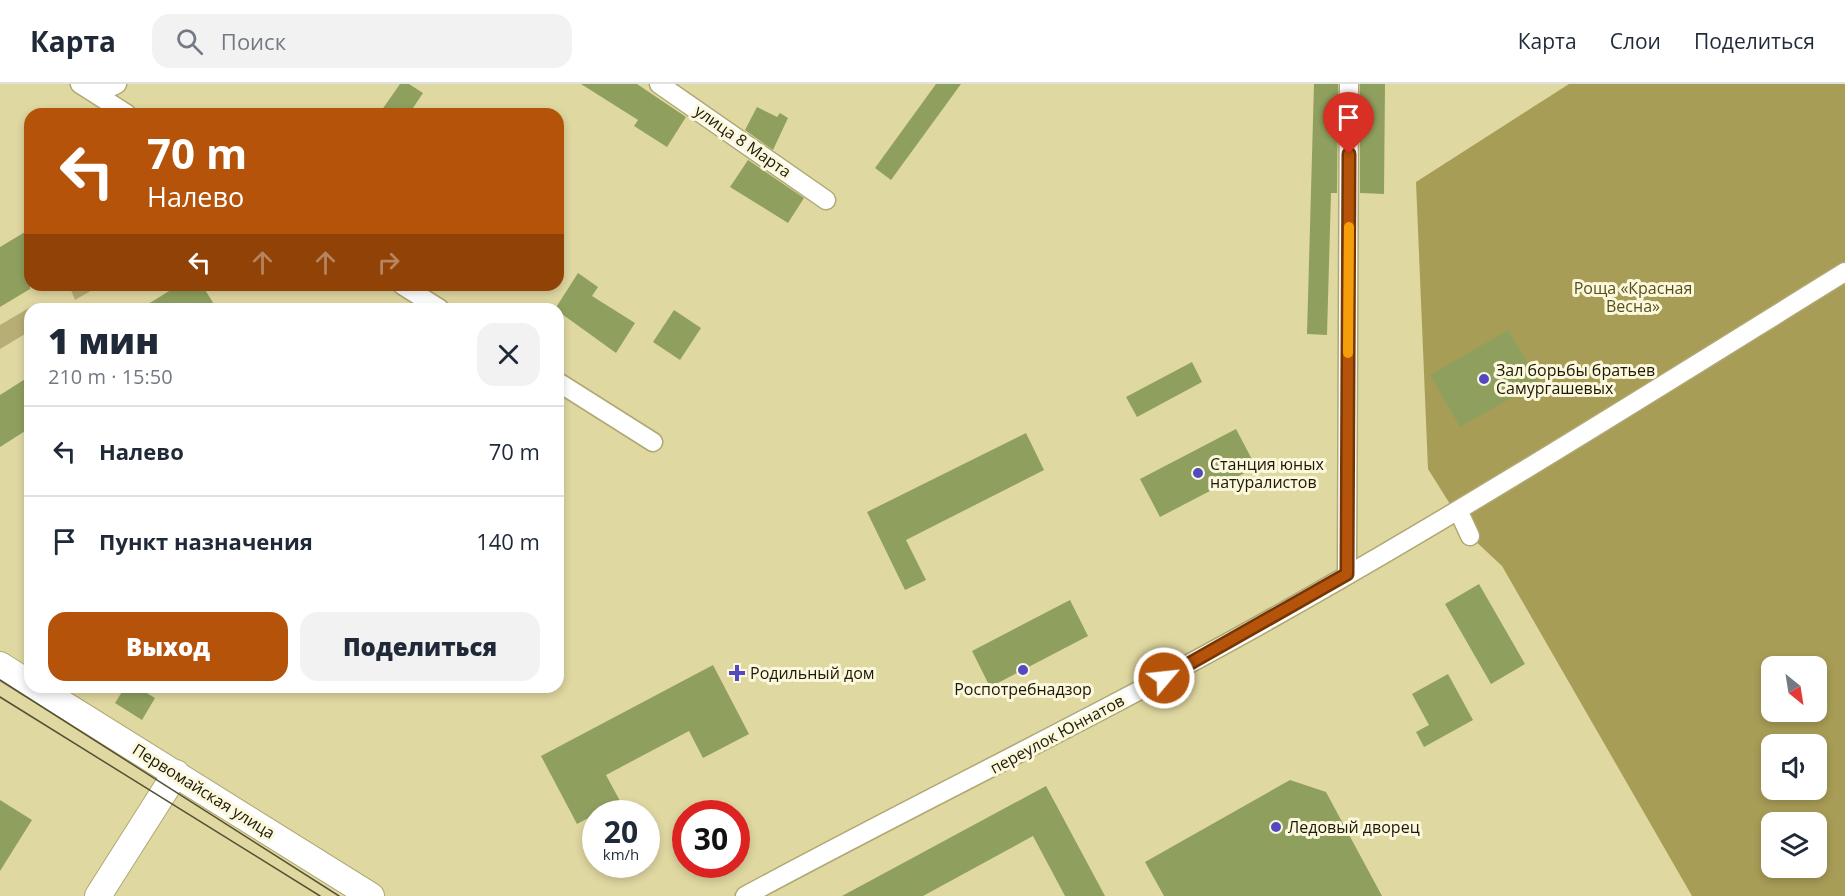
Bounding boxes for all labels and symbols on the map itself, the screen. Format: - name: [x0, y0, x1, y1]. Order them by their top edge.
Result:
- pin: [1323, 92, 1374, 154]
- street label: улица 8 Марта: [690, 100, 796, 182]
- park label: Роща «Красная Весна»: [1574, 277, 1692, 317]
- place label: Зал борьбы братьев Самургашевых: [1496, 359, 1655, 399]
- marker: Зал борьбы братьев Самургашевых: [1477, 372, 1491, 386]
- place label: Станция юных натуралистов: [1210, 453, 1325, 493]
- marker: Станция юных натуралистов: [1191, 466, 1205, 480]
- position arrow: [1132, 646, 1196, 710]
- north arrow: [1761, 656, 1827, 722]
- place label: Родильный дом: [750, 662, 875, 684]
- marker: Роспотребнадзор: [1016, 663, 1030, 677]
- marker: Родильный дом: [728, 664, 746, 682]
- place label: Роспотребнадзор: [954, 678, 1092, 700]
- street label: переулок Юннатов: [986, 689, 1128, 779]
- street label: Первомайская улица: [129, 738, 279, 844]
- speed limit sign: 30: [672, 800, 750, 878]
- place label: Ледовый дворец: [1288, 816, 1420, 838]
- marker: Ледовый дворец: [1269, 820, 1283, 834]

